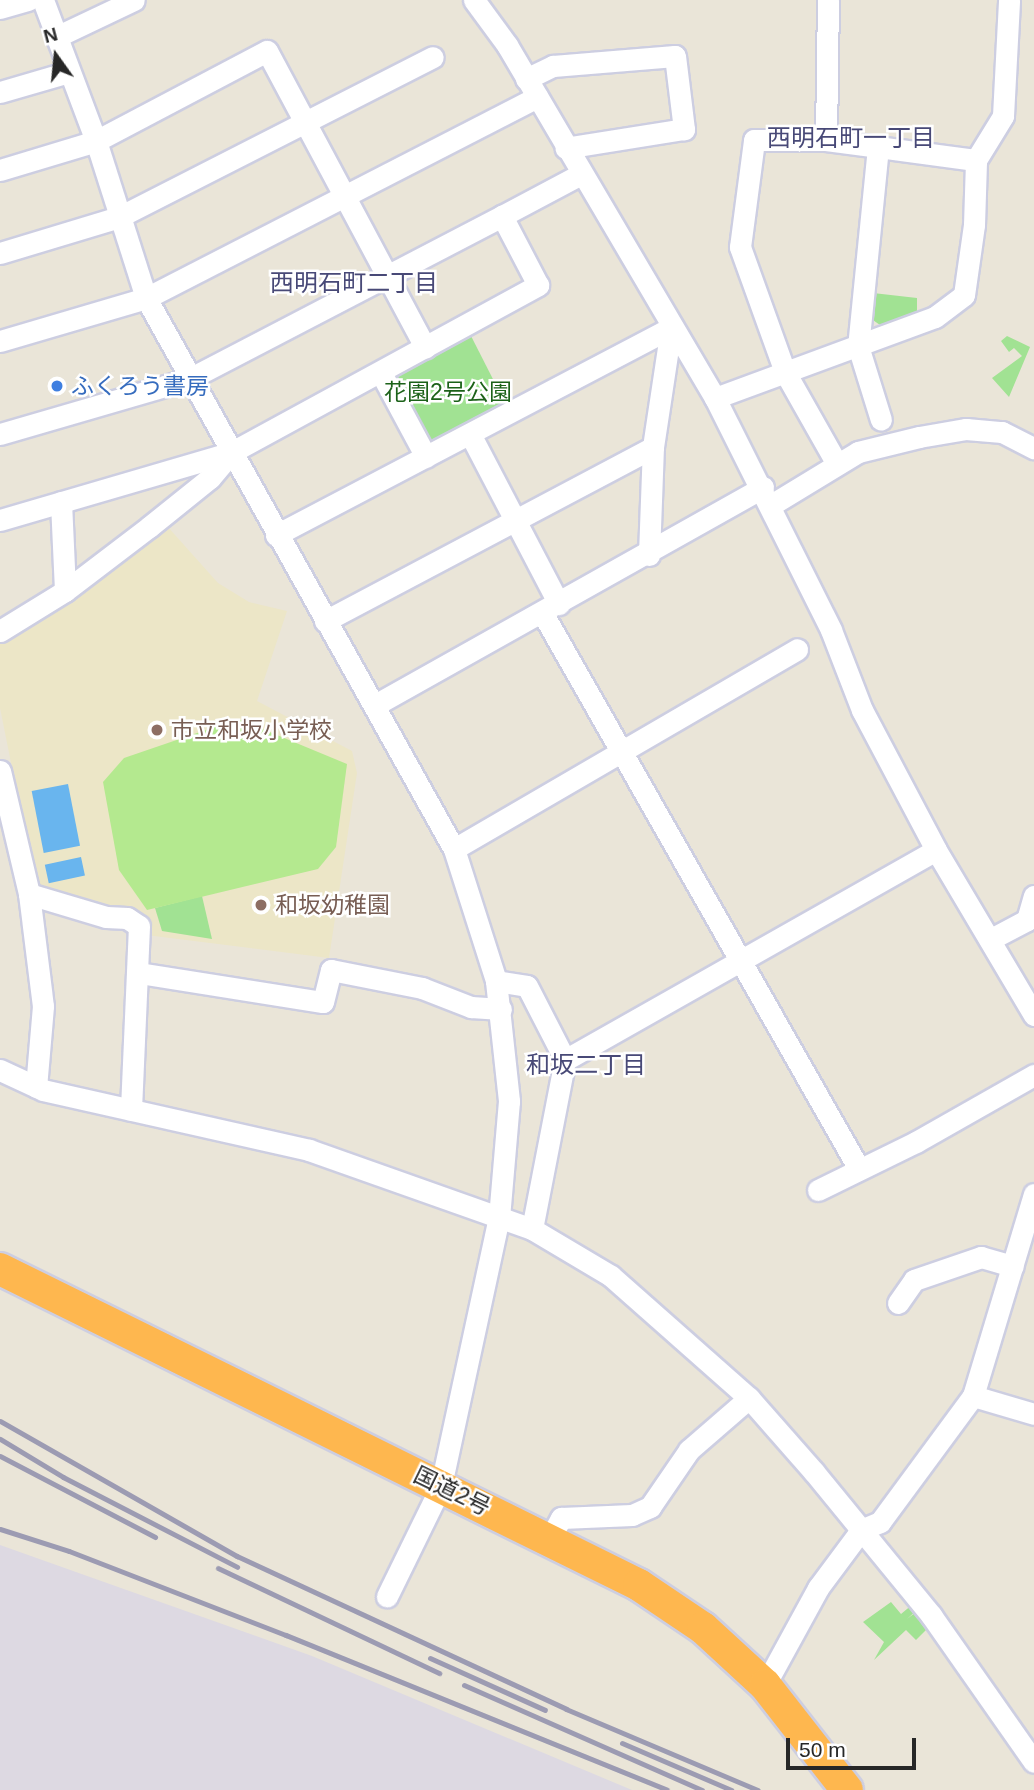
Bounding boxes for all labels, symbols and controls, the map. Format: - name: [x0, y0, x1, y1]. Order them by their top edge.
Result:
- north arrow: [21, 21, 91, 91]
- text: N: [41, 23, 60, 47]
- district label: 西明石町一丁目: [767, 124, 935, 152]
- district label: 西明石町二丁目: [270, 269, 438, 297]
- place label: ふくろう書房: [71, 372, 209, 400]
- marker: ふくろう書房: [49, 378, 65, 394]
- park label: 花園2号公園: [384, 378, 512, 406]
- place label: 市立和坂小学校: [171, 716, 332, 744]
- marker: 市立和坂小学校: [149, 722, 165, 738]
- place label: 和坂幼稚園: [275, 891, 390, 919]
- marker: 和坂幼稚園: [253, 897, 269, 913]
- district label: 和坂二丁目: [526, 1051, 646, 1079]
- street label: 国道2号: [409, 1461, 495, 1521]
- scale bar: [789, 1724, 918, 1768]
- text: 50 m: [799, 1738, 846, 1761]

